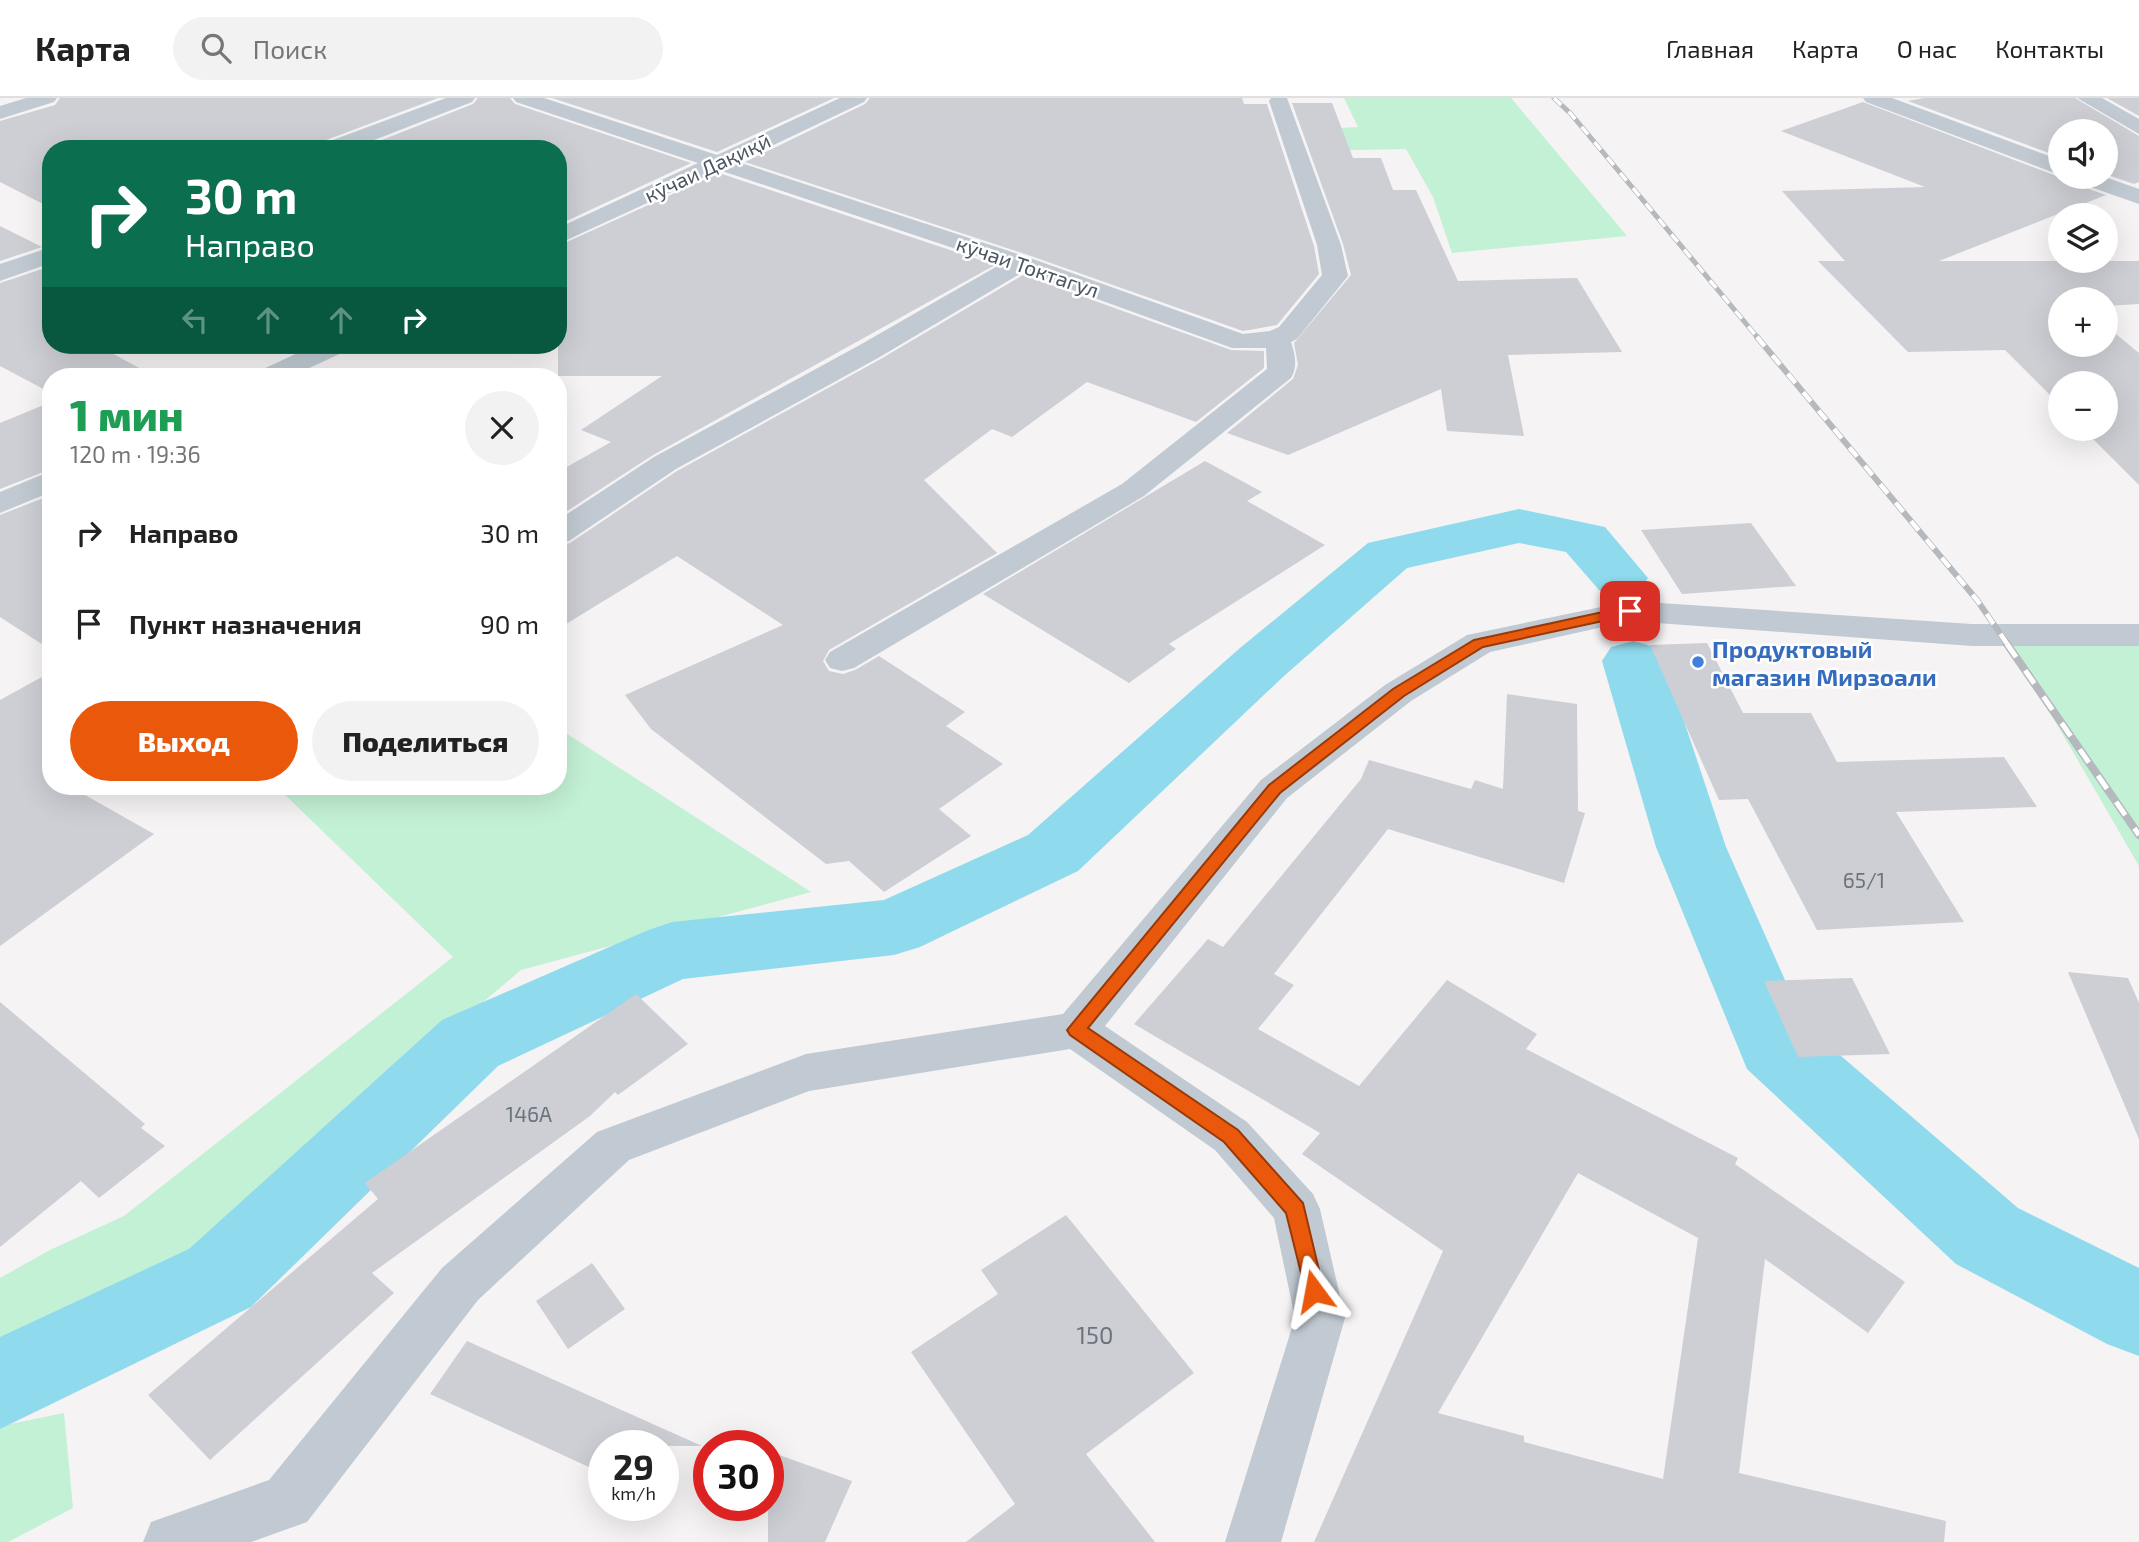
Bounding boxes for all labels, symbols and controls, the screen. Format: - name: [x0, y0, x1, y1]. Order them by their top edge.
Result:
- search box: [173, 17, 663, 80]
- text: Карта: [35, 28, 131, 68]
- icon: search: [197, 29, 235, 67]
- text: Поиск: [253, 33, 327, 64]
- text: Главная: [1666, 34, 1754, 63]
- text: Карта: [1792, 34, 1859, 63]
- text: О нас: [1897, 34, 1957, 63]
- text: Контакты: [1995, 34, 2104, 63]
- map controls: [2048, 119, 2118, 441]
- button: sound: [2048, 119, 2118, 189]
- street label: кӯчаи Дақиқӣ: [640, 127, 774, 208]
- text: 30 m: [185, 165, 297, 224]
- icon: right: [70, 168, 161, 259]
- button: layers: [2048, 203, 2118, 273]
- text: Направо: [185, 225, 315, 263]
- street label: кӯчаи Токтагул: [953, 230, 1103, 303]
- button: +: [2048, 287, 2118, 357]
- icon: left: [176, 301, 214, 339]
- icon: ahead: [249, 301, 287, 339]
- icon: ahead: [322, 301, 360, 339]
- icon: right: [395, 301, 433, 339]
- button: −: [2048, 371, 2118, 441]
- text: 1 мин: [70, 389, 184, 439]
- button: close: [465, 391, 539, 465]
- text: 120 m · 19:36: [70, 440, 201, 468]
- icon: right: [70, 514, 108, 552]
- text: Направо: [129, 517, 238, 548]
- text: 30 m: [480, 517, 539, 548]
- pin: [1600, 581, 1660, 641]
- icon: arrive: [1611, 592, 1649, 630]
- icon: arrive: [70, 605, 108, 643]
- text: Пункт назначения: [129, 608, 362, 639]
- text: 90 m: [480, 608, 539, 639]
- place label: Продуктовый магазин Мирзоали: [1712, 634, 1937, 691]
- marker: Продуктовый магазин Мирзоали: [1690, 654, 1706, 670]
- button: Выход: [70, 701, 298, 781]
- button: Поделиться: [312, 701, 539, 781]
- house number: 65/1: [1843, 867, 1885, 892]
- house number: 146А: [506, 1101, 552, 1126]
- position arrow: [1277, 1254, 1351, 1328]
- house number: 150: [1077, 1320, 1113, 1349]
- speed limit sign: 30: [693, 1430, 784, 1521]
- text: 29: [613, 1445, 654, 1487]
- text: km/h: [611, 1482, 656, 1504]

